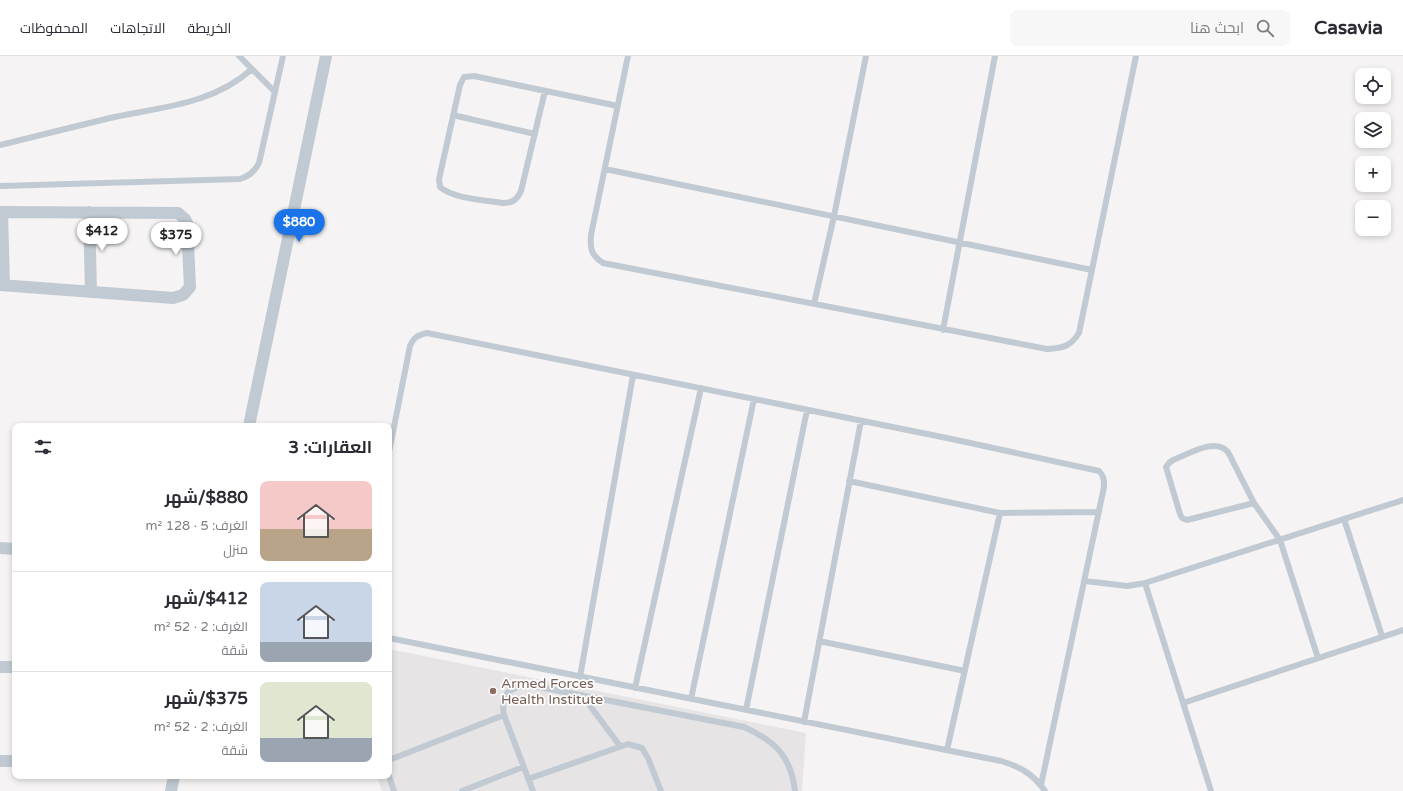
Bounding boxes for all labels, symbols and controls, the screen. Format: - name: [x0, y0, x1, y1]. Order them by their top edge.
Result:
- search box: [1010, 10, 1290, 46]
- icon: search: [1254, 17, 1276, 39]
- text: Casavia: [1314, 17, 1383, 39]
- text: ابحث هنا: [1190, 19, 1244, 37]
- text: المحفوظات: [20, 20, 88, 37]
- text: الاتجاهات: [110, 20, 166, 37]
- text: الخريطة: [188, 20, 231, 37]
- map controls: [1355, 68, 1391, 236]
- button: locate: [1355, 68, 1391, 104]
- button: layers: [1355, 112, 1391, 148]
- button: +: [1355, 156, 1391, 192]
- button: −: [1355, 200, 1391, 236]
- pin: $880: [275, 209, 323, 243]
- text: $880: [283, 214, 315, 230]
- pin: $412: [78, 218, 126, 252]
- pin: $375: [152, 222, 200, 256]
- text: $412: [86, 223, 118, 239]
- text: $375: [160, 227, 192, 243]
- icon: filters: [32, 436, 54, 458]
- text: العقارات: 3: [288, 437, 372, 458]
- text: $880/شهر: [165, 487, 248, 508]
- icon: home: [292, 497, 340, 545]
- text: الغرف: 5 · 128 m²: [146, 518, 248, 534]
- text: منزل: [223, 542, 248, 558]
- text: $412/شهر: [165, 588, 248, 609]
- icon: home: [292, 598, 340, 646]
- text: الغرف: 2 · 52 m²: [154, 619, 248, 635]
- text: شقة: [221, 643, 248, 659]
- place label: Armed Forces Health Institute: [501, 675, 603, 708]
- marker: Armed Forces Health Institute: [488, 686, 498, 696]
- text: $375/شهر: [165, 688, 248, 709]
- icon: home: [292, 698, 340, 746]
- text: الغرف: 2 · 52 m²: [154, 719, 248, 735]
- text: شقة: [221, 743, 248, 759]

